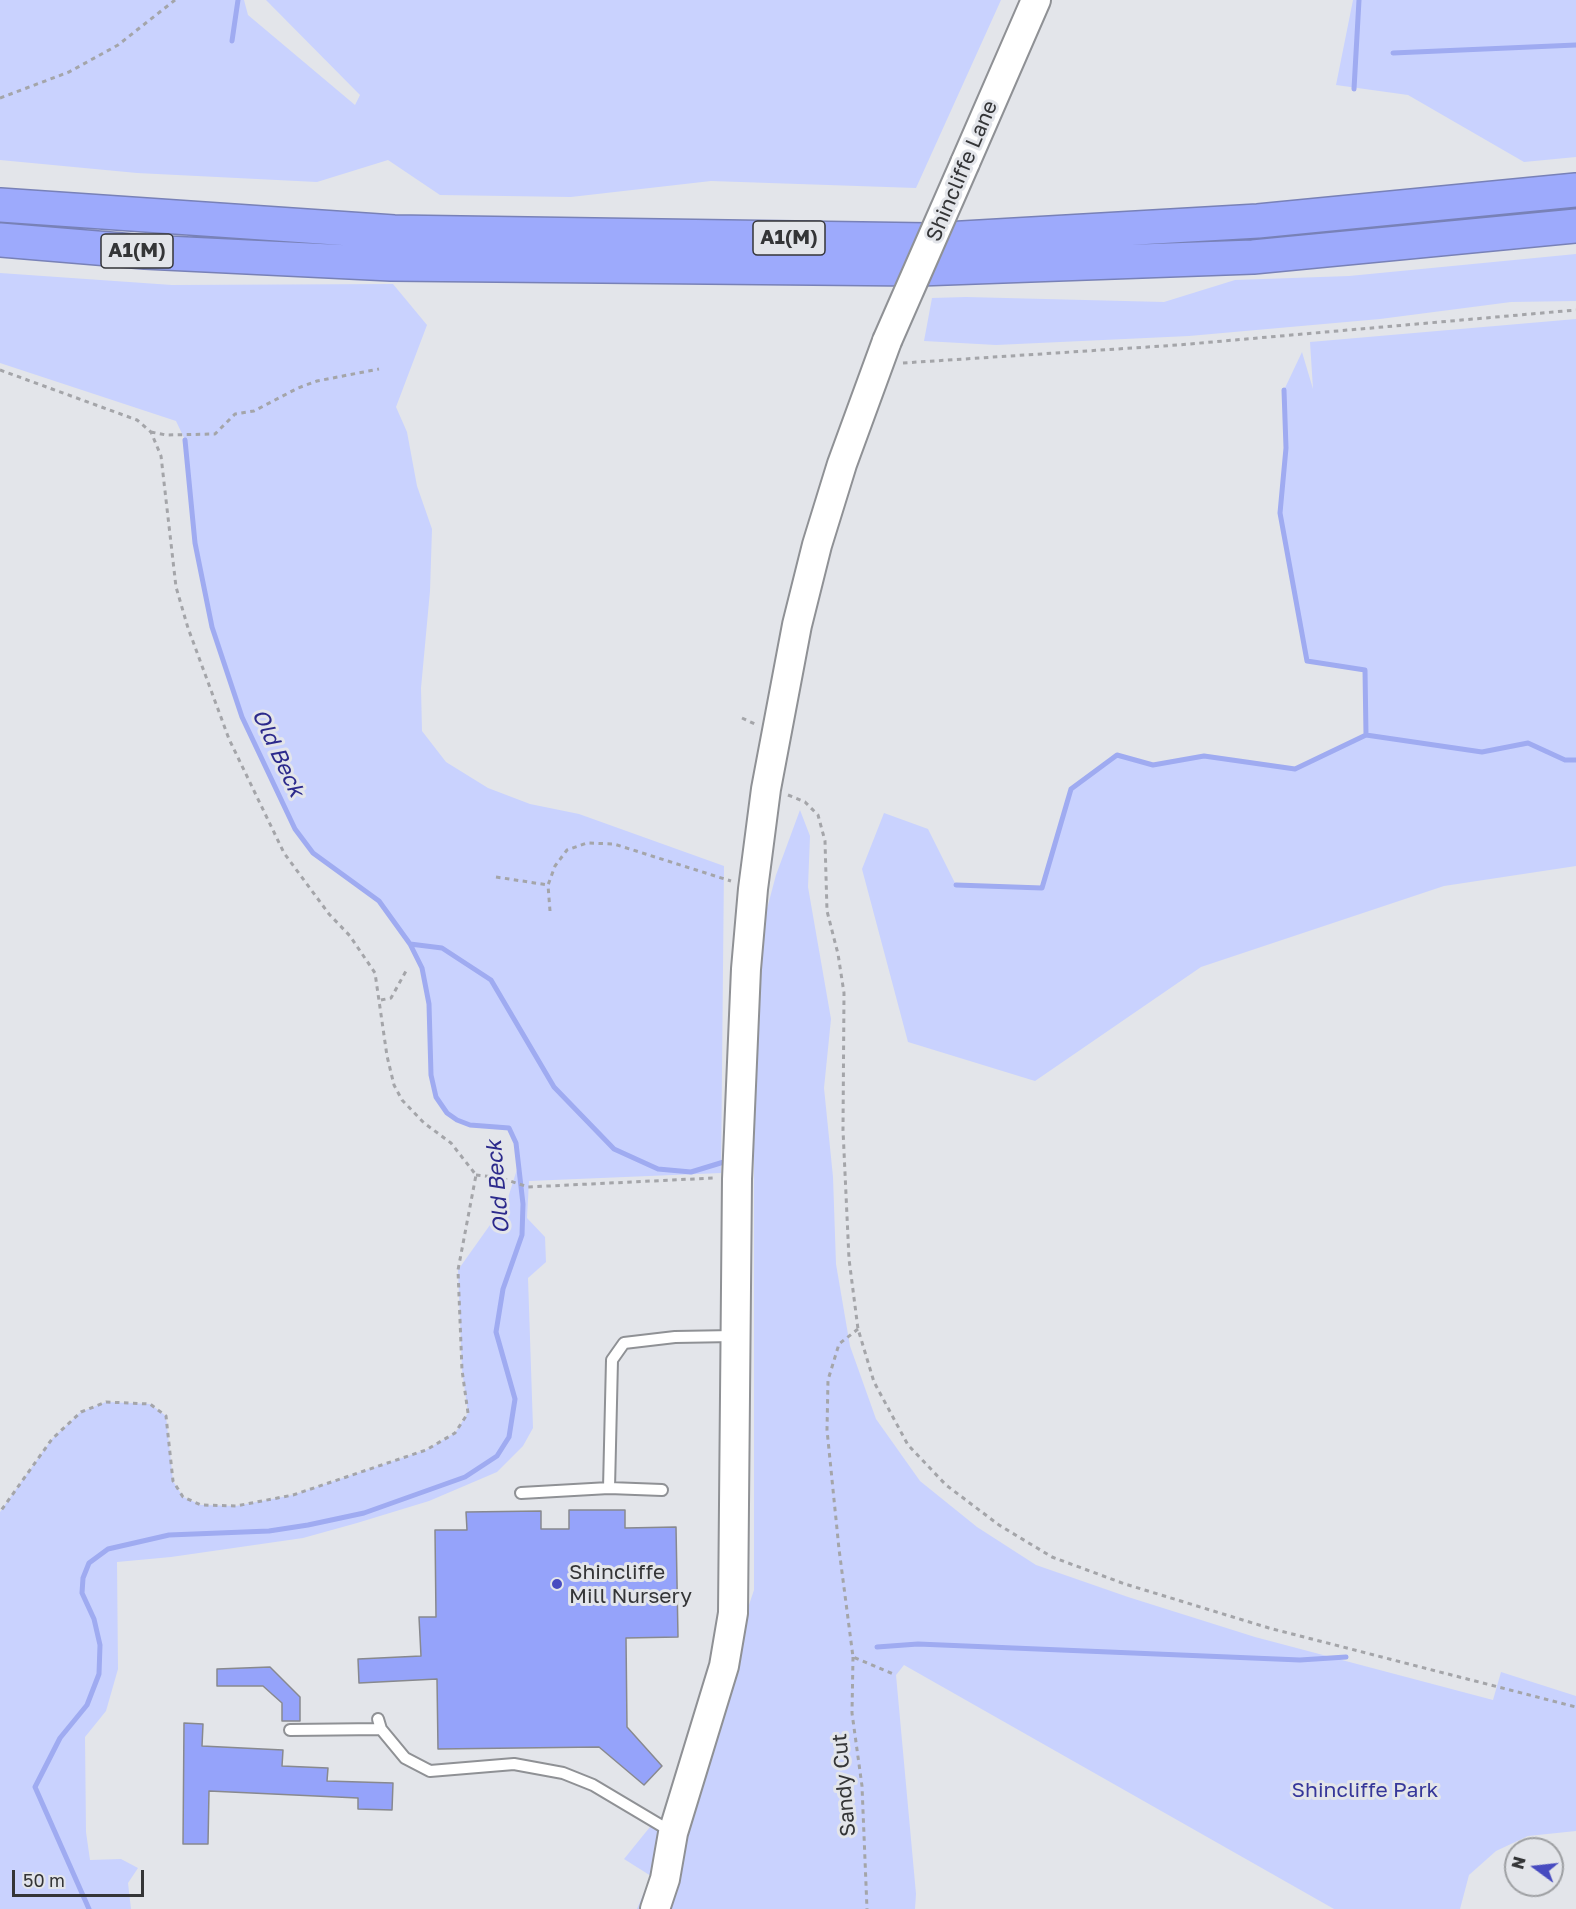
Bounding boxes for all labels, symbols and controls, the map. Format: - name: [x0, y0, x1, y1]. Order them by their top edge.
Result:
- street label: Shincliffe Lane: [921, 97, 1003, 245]
- road number: A1(M): [753, 221, 825, 255]
- road number: A1(M): [101, 234, 173, 268]
- water label: Old Beck: [246, 705, 310, 801]
- water label: Old Beck: [481, 1139, 515, 1235]
- place label: Shincliffe Mill Nursery: [569, 1559, 692, 1609]
- marker: Shincliffe Mill Nursery: [550, 1577, 564, 1591]
- street label: Sandy Cut: [827, 1732, 861, 1838]
- park label: Shincliffe Park: [1292, 1777, 1438, 1803]
- north arrow: [1504, 1837, 1564, 1897]
- text: N: [1507, 1854, 1530, 1871]
- scale bar: [15, 1858, 147, 1896]
- text: 50 m: [23, 1869, 65, 1891]

